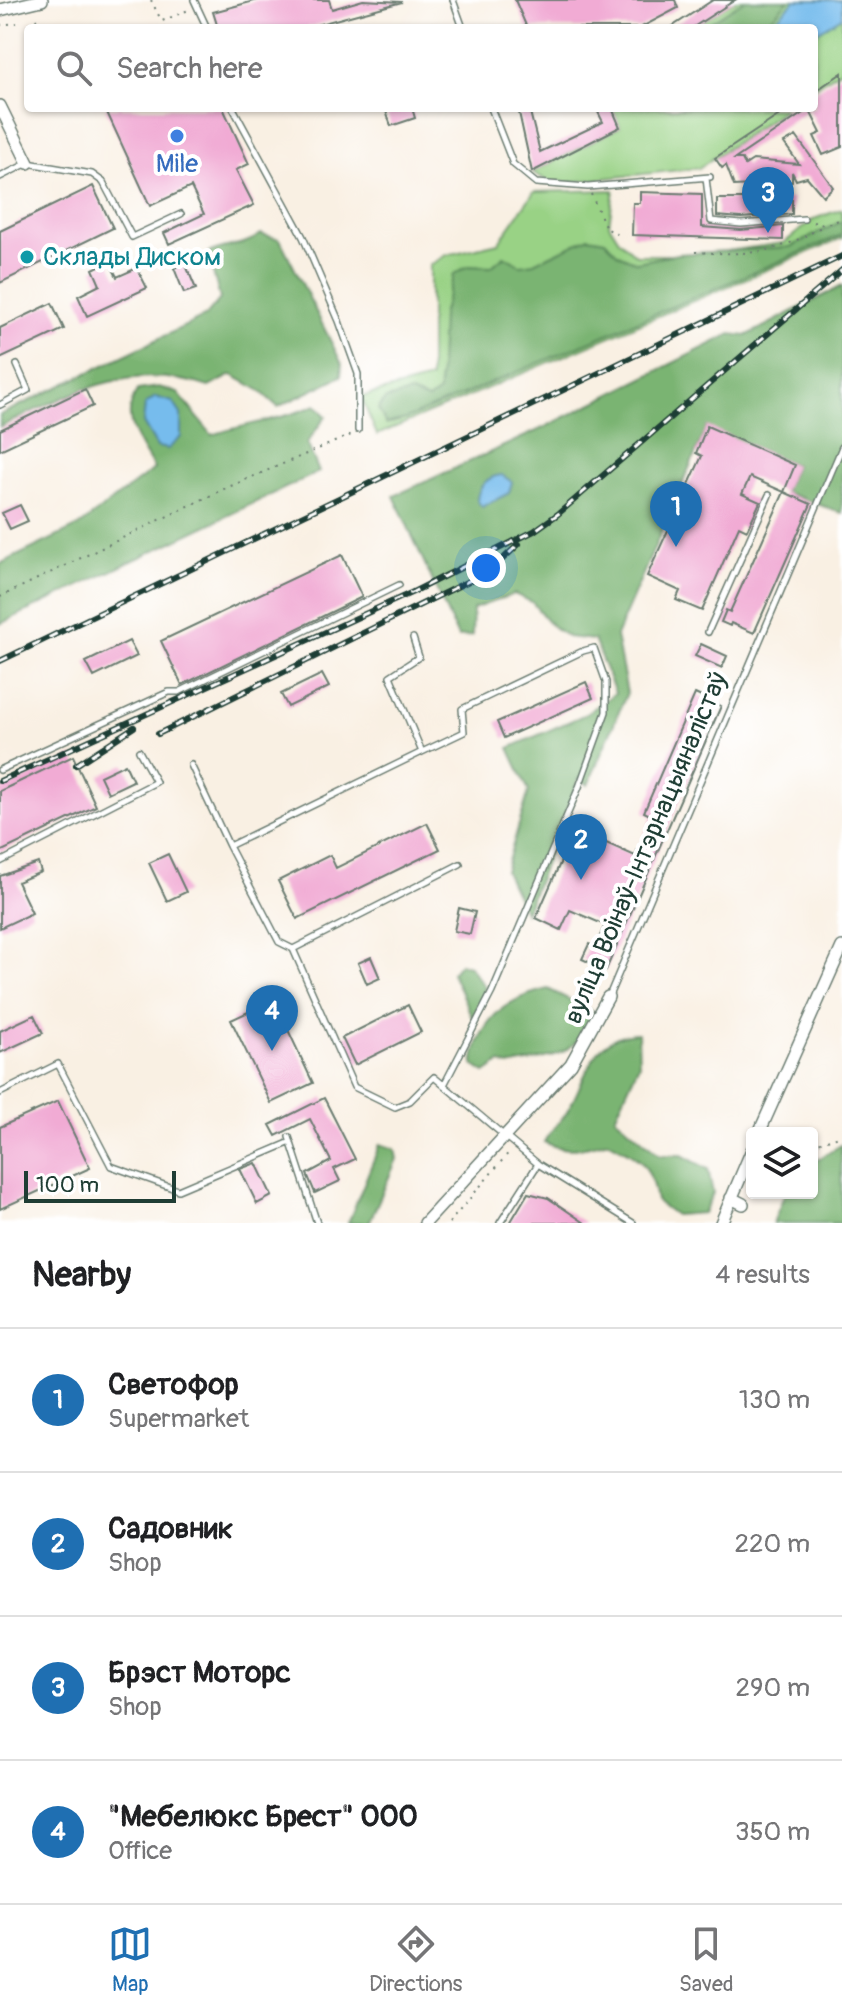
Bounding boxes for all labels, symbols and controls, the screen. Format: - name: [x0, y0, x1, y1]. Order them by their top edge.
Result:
- search box: [24, 24, 818, 112]
- icon: search: [52, 46, 96, 90]
- text: Search here: [116, 50, 263, 87]
- marker: Mile: [168, 127, 186, 145]
- place label: Mile: [156, 148, 198, 180]
- pin: 3: [742, 167, 794, 233]
- place label: Склады Диском: [43, 241, 221, 273]
- marker: Склады Диском: [18, 248, 36, 266]
- pin: 1: [650, 481, 702, 547]
- your location: [466, 548, 506, 588]
- street label: вуліца Воінаў-Інтэрнацыяналістаў: [557, 667, 735, 1029]
- pin: 2: [555, 814, 607, 880]
- pin: 4: [246, 985, 298, 1051]
- map controls: [746, 1127, 818, 1199]
- button: layers: [746, 1127, 818, 1199]
- scale bar: [24, 1167, 176, 1203]
- text: 100 m: [36, 1171, 99, 1199]
- text: Nearby: [32, 1254, 131, 1297]
- text: 4 results: [715, 1259, 810, 1291]
- text: Светофор: [108, 1366, 239, 1403]
- text: 1: [53, 1384, 63, 1416]
- text: 130 m: [739, 1384, 810, 1416]
- text: Supermarket: [108, 1403, 249, 1435]
- text: Садовник: [108, 1510, 233, 1547]
- text: 2: [51, 1528, 65, 1560]
- text: 220 m: [734, 1528, 810, 1560]
- text: Shop: [108, 1547, 162, 1579]
- text: Брэст Моторс: [108, 1654, 291, 1691]
- text: 3: [51, 1672, 65, 1704]
- text: 290 m: [736, 1672, 810, 1704]
- text: Shop: [108, 1691, 162, 1723]
- text: "Мебелюкс Брест" ООО: [108, 1798, 417, 1835]
- text: 4: [50, 1816, 66, 1848]
- text: 350 m: [735, 1816, 810, 1848]
- text: Office: [108, 1835, 172, 1867]
- tab: Map: [108, 1922, 152, 1998]
- tab: Directions: [369, 1922, 462, 1998]
- tab: Saved: [679, 1922, 734, 1998]

